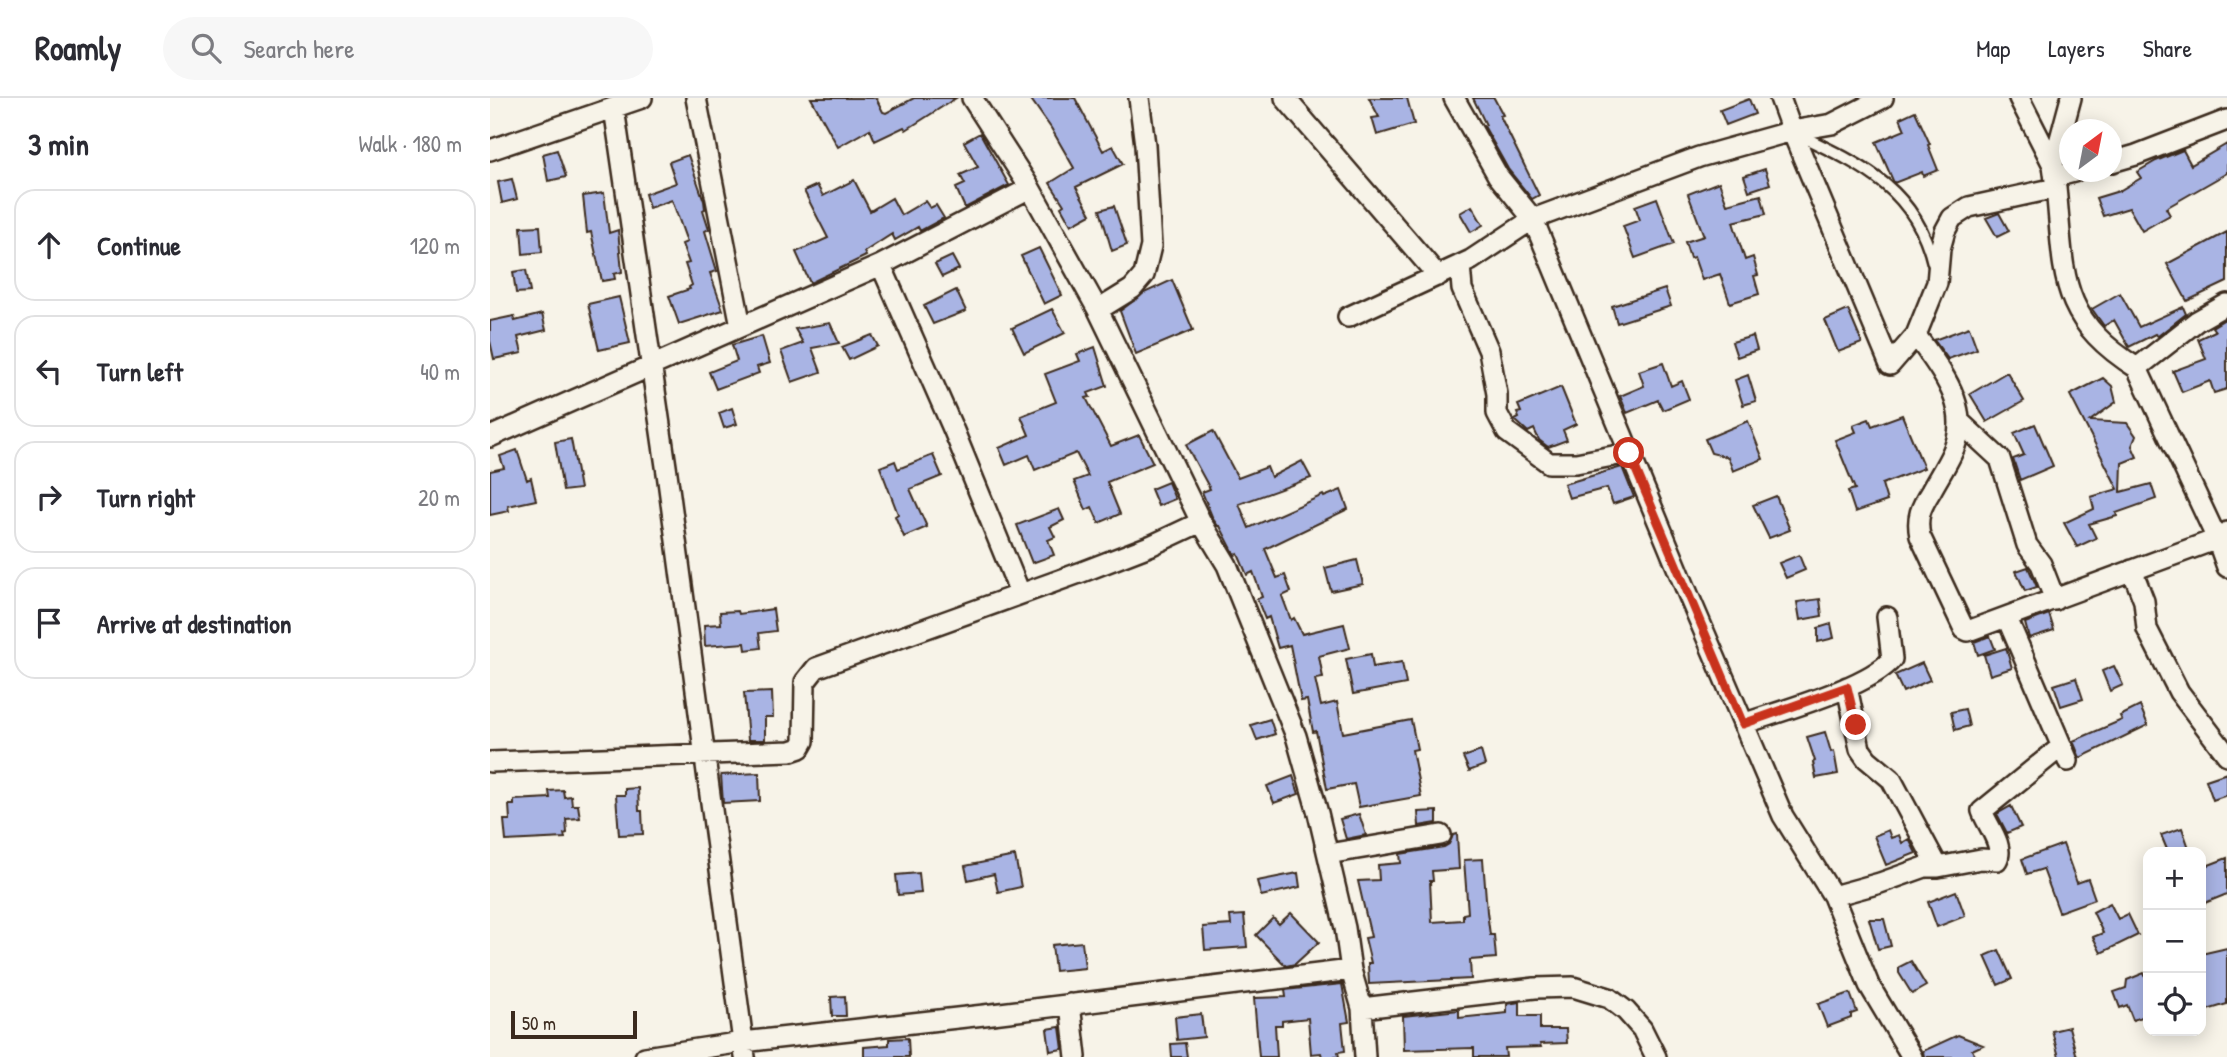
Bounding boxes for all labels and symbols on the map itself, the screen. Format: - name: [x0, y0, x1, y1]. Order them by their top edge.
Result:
- north arrow: [2059, 119, 2122, 182]
- route start: [1613, 437, 1644, 468]
- route end: [1840, 709, 1871, 740]
- scale bar: [511, 1008, 637, 1040]

